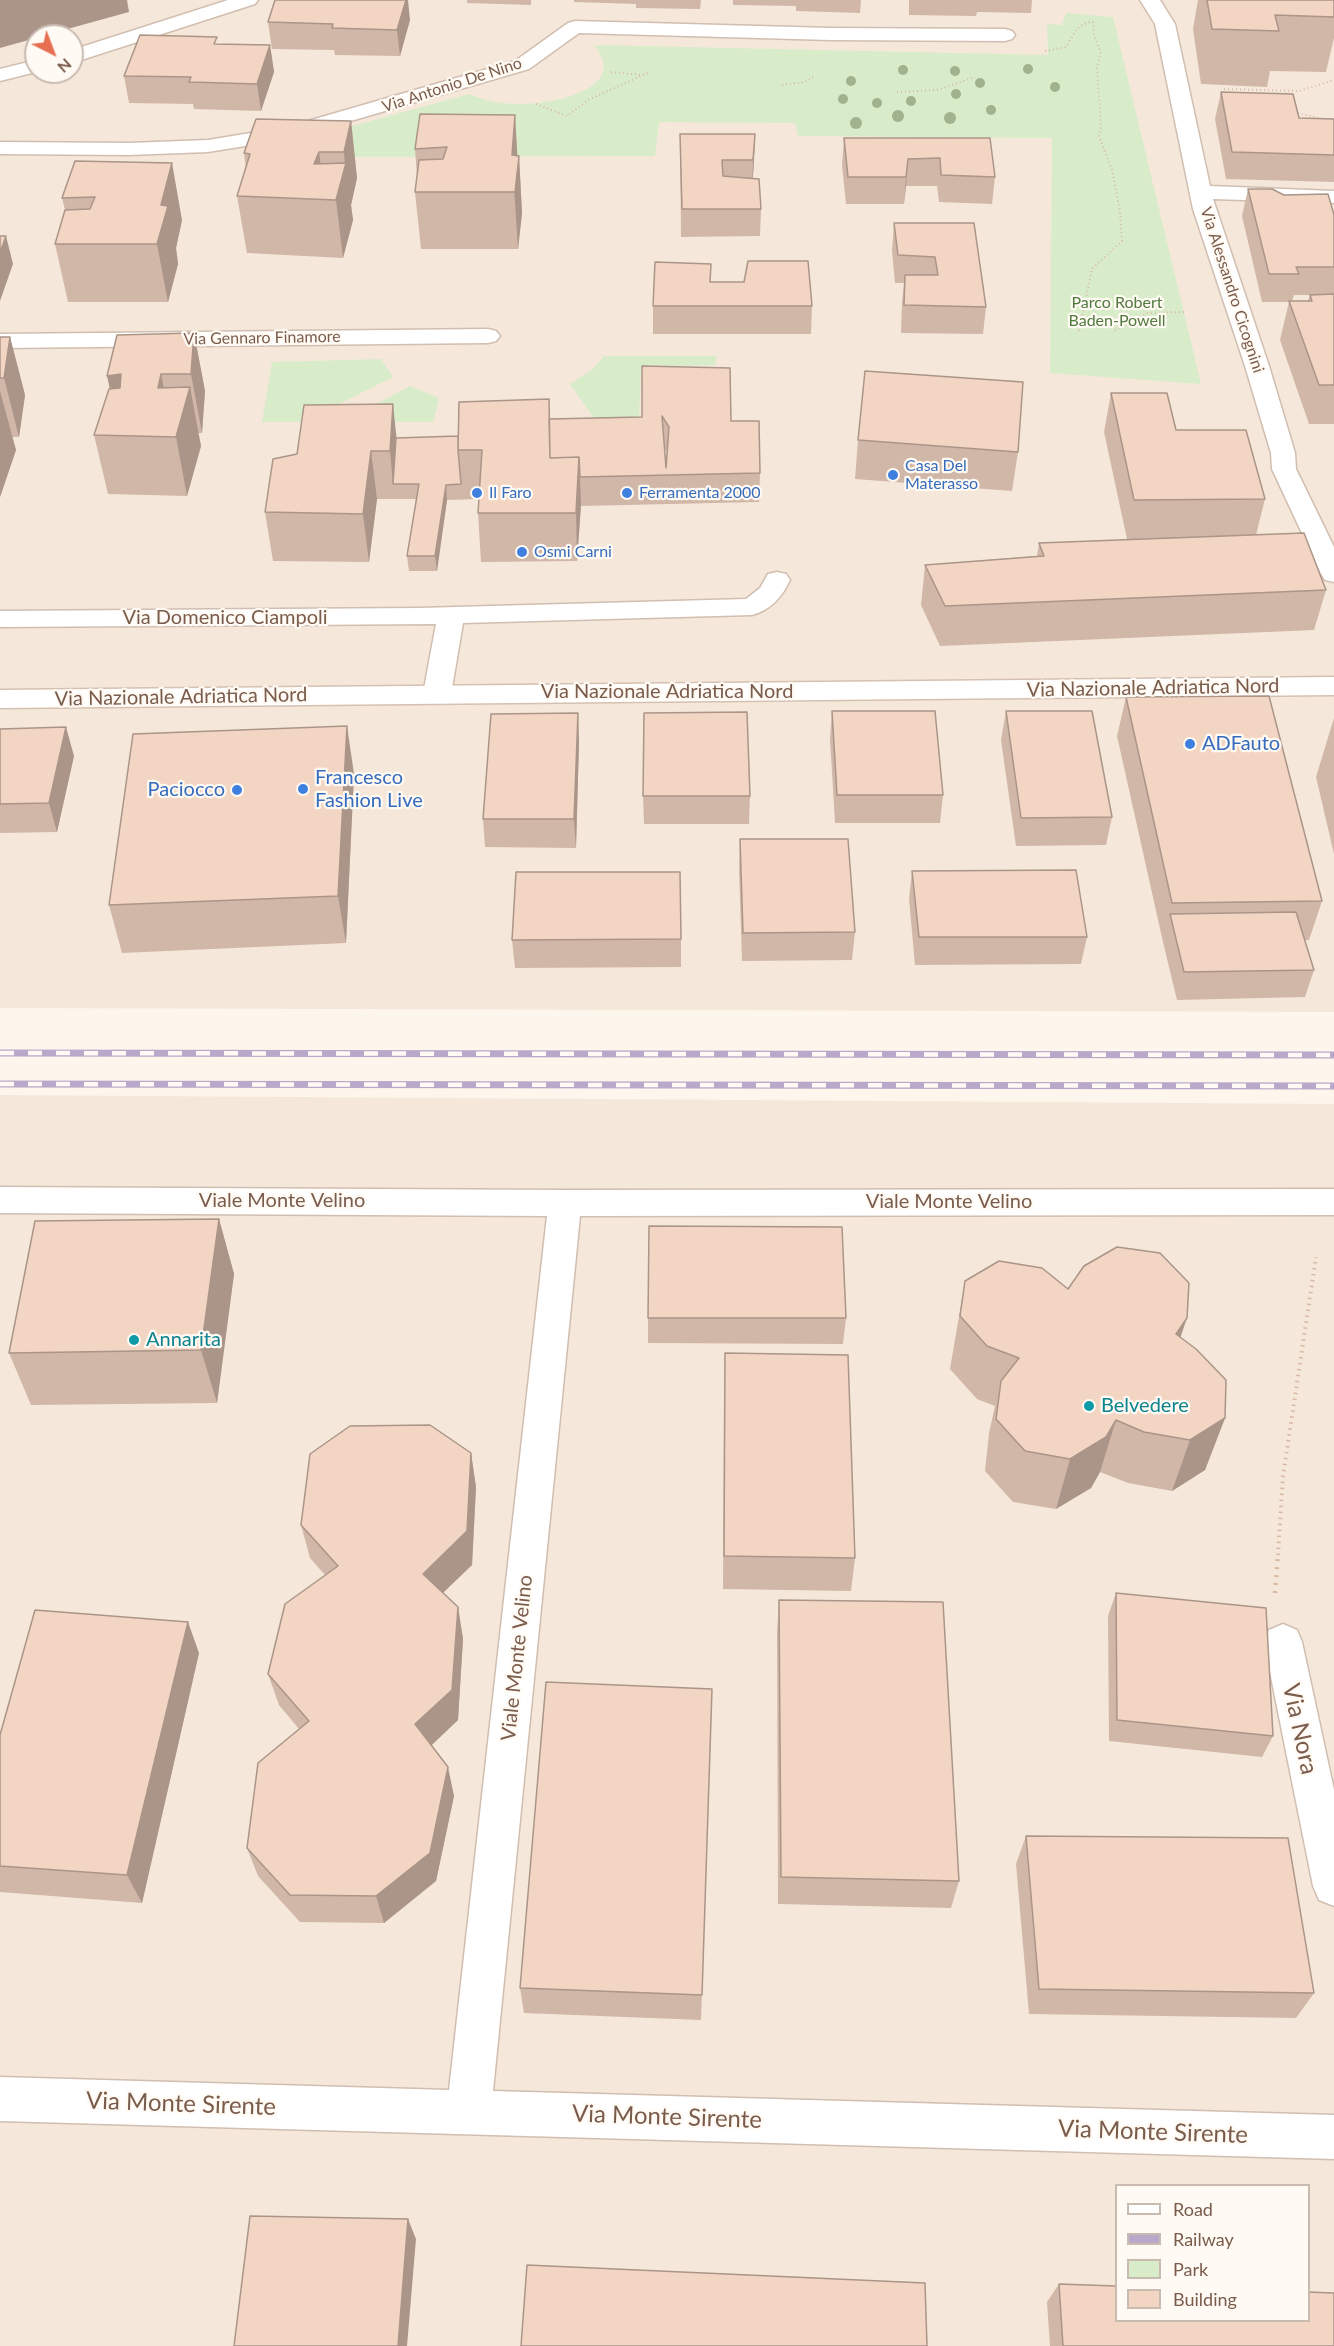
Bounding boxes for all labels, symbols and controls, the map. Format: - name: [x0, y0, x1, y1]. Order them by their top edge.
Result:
- north arrow: [24, 24, 84, 84]
- street label: Via Antonio De Nino: [380, 53, 524, 117]
- text: N: [54, 55, 76, 77]
- street label: Via Alessandro Cicognini: [1196, 205, 1268, 375]
- park label: Parco Robert Baden-Powell: [1068, 293, 1166, 331]
- street label: Via Gennaro Finamore: [183, 327, 341, 349]
- place label: Casa Del Materasso: [905, 456, 978, 494]
- marker: Casa Del Materasso: [886, 468, 900, 482]
- place label: Il Faro: [489, 483, 532, 503]
- place label: Ferramenta 2000: [639, 483, 761, 503]
- marker: Il Faro: [470, 486, 484, 500]
- marker: Ferramenta 2000: [620, 486, 634, 500]
- place label: Osmi Carni: [534, 542, 612, 562]
- marker: Osmi Carni: [515, 545, 529, 559]
- street label: Via Domenico Ciampoli: [122, 606, 328, 630]
- street label: Via Nazionale Adriatica Nord: [1026, 674, 1280, 702]
- street label: Via Nazionale Adriatica Nord: [541, 680, 793, 704]
- street label: Via Nazionale Adriatica Nord: [54, 683, 308, 711]
- place label: ADFauto: [1202, 732, 1280, 756]
- marker: ADFauto: [1183, 737, 1197, 751]
- place label: Francesco Fashion Live: [315, 766, 423, 813]
- place label: Paciocco: [148, 778, 225, 802]
- marker: Francesco Fashion Live: [296, 782, 310, 796]
- marker: Paciocco: [230, 783, 244, 797]
- street label: Viale Monte Velino: [199, 1189, 365, 1213]
- street label: Viale Monte Velino: [866, 1190, 1032, 1214]
- place label: Annarita: [146, 1328, 221, 1352]
- marker: Annarita: [127, 1333, 141, 1347]
- place label: Belvedere: [1101, 1394, 1189, 1418]
- marker: Belvedere: [1082, 1399, 1096, 1413]
- street label: Viale Monte Velino: [496, 1574, 538, 1742]
- street label: Via Nora: [1276, 1681, 1324, 1777]
- street label: Via Monte Sirente: [85, 2086, 277, 2122]
- street label: Via Monte Sirente: [571, 2099, 763, 2135]
- street label: Via Monte Sirente: [1057, 2114, 1249, 2150]
- legend: [1115, 2184, 1310, 2322]
- text: Road: [1173, 2198, 1213, 2220]
- text: Railway: [1173, 2228, 1234, 2250]
- text: Park: [1173, 2258, 1208, 2280]
- text: Building: [1173, 2288, 1237, 2310]

